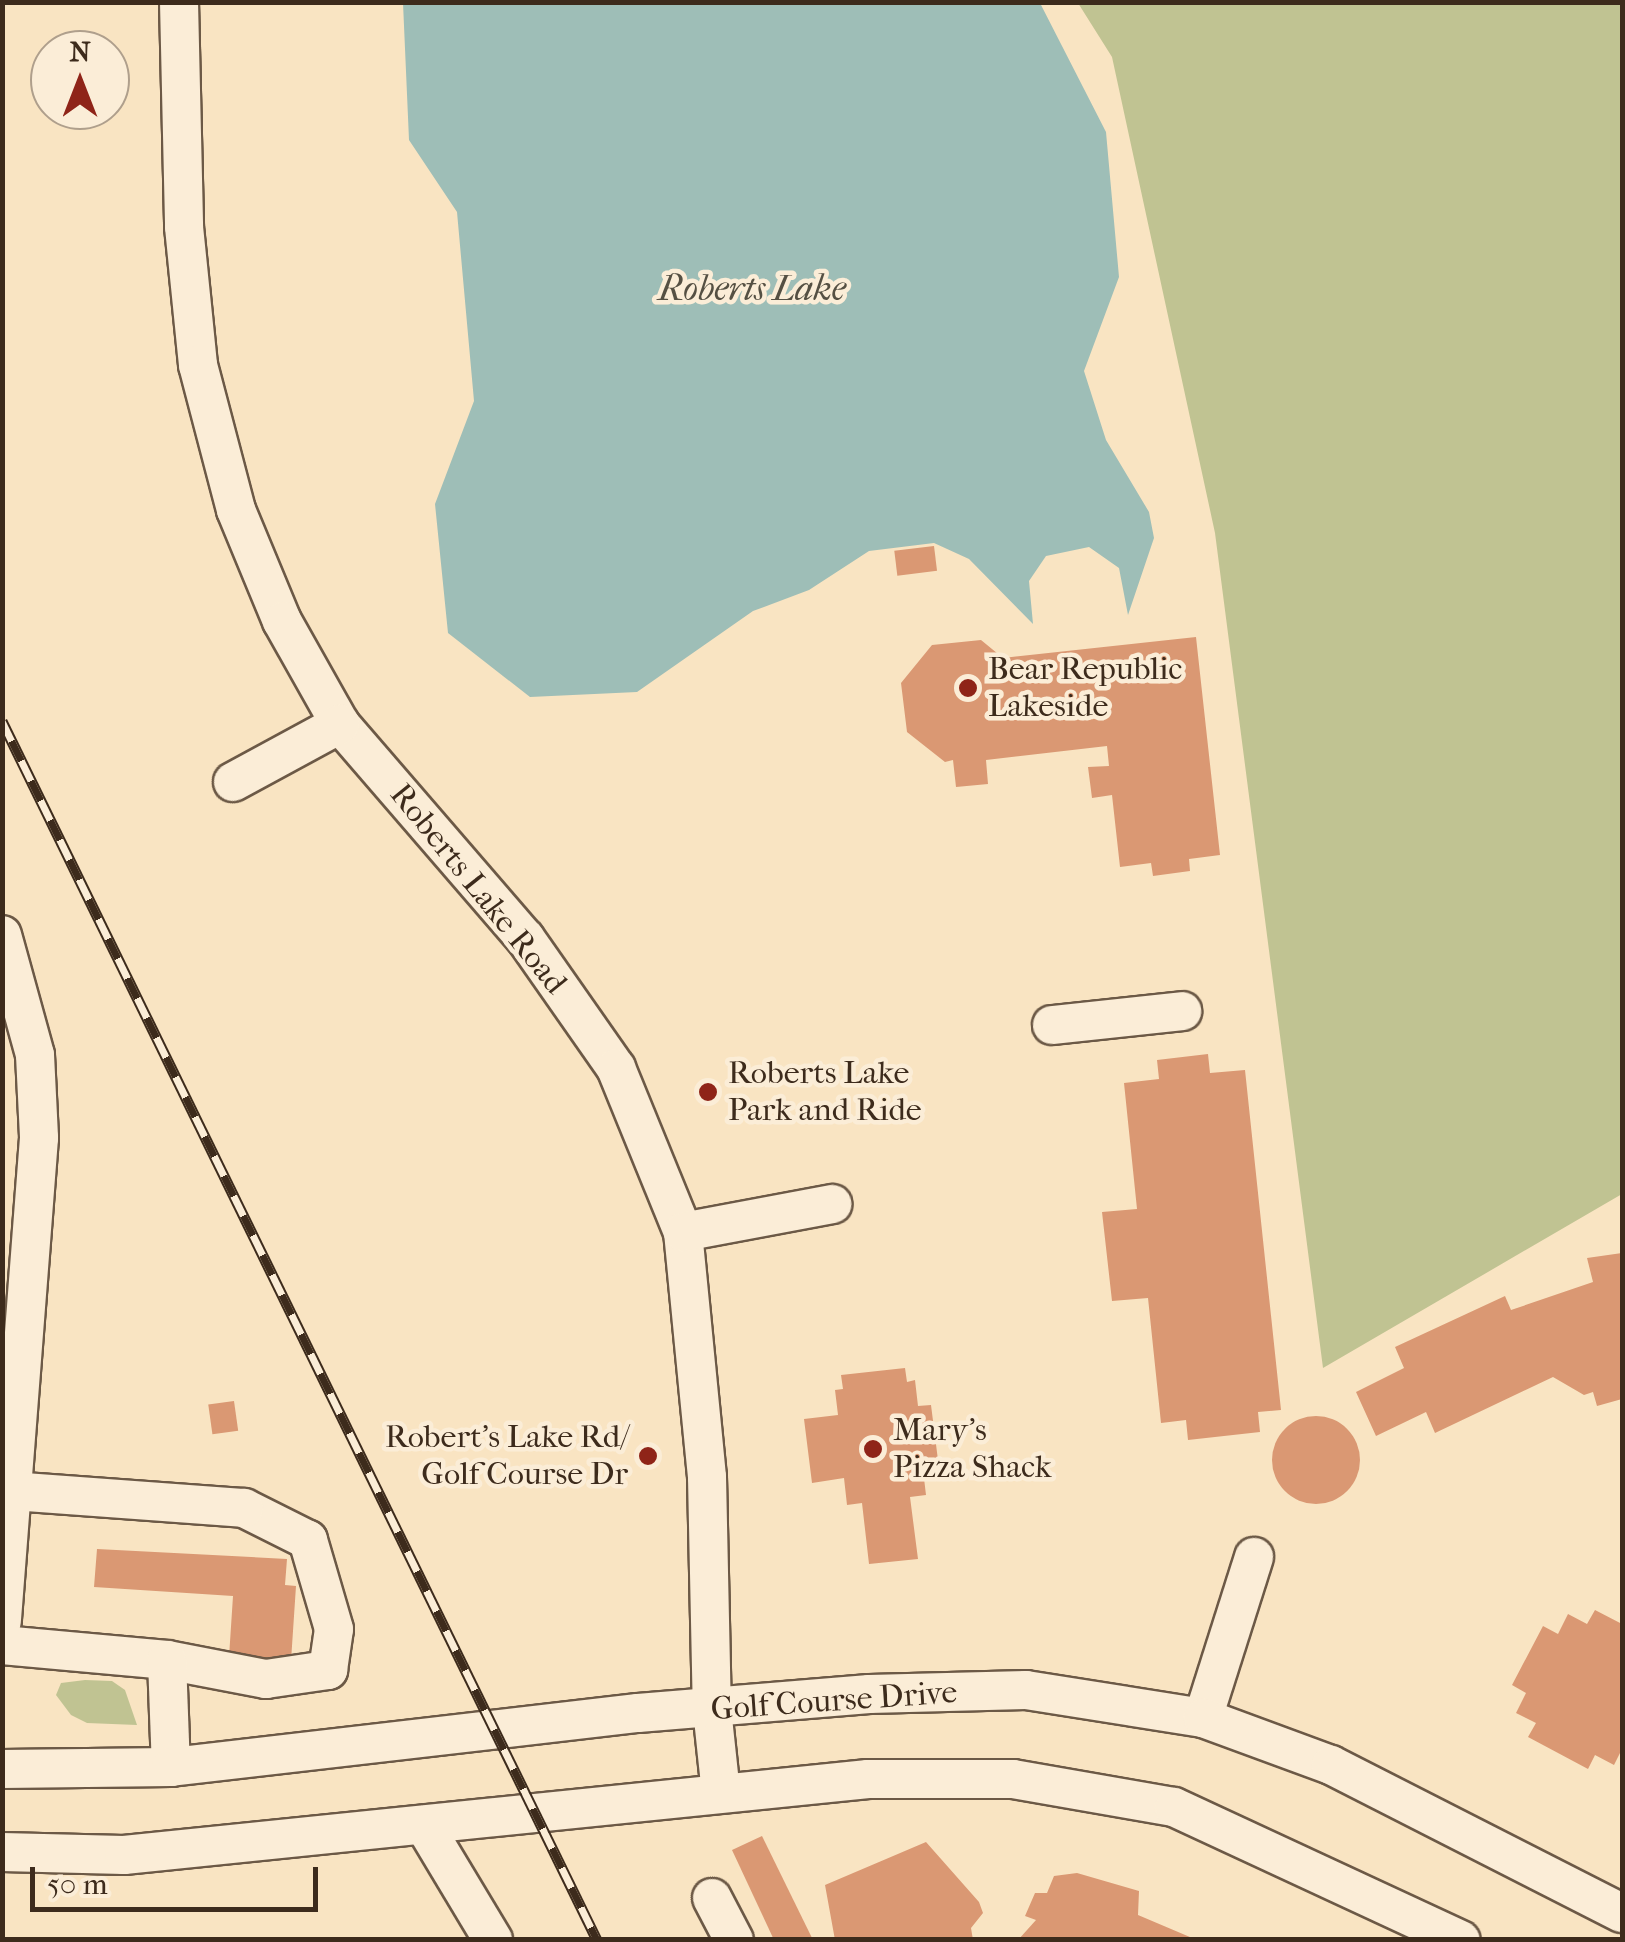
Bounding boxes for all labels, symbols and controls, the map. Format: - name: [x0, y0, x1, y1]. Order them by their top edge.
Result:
- north arrow: [30, 30, 130, 130]
- text: N: [69, 35, 91, 68]
- water label: Roberts Lake: [658, 268, 846, 310]
- place label: Bear Republic Lakeside: [988, 651, 1182, 726]
- marker: Bear Republic Lakeside: [957, 677, 979, 699]
- street label: Roberts Lake Road: [381, 776, 575, 1002]
- place label: Roberts Lake Park and Ride: [728, 1055, 922, 1130]
- marker: Roberts Lake Park and Ride: [697, 1081, 719, 1103]
- place label: Mary's Pizza Shack: [893, 1412, 1052, 1487]
- place label: Robert's Lake Rd/ Golf Course Dr: [385, 1419, 628, 1494]
- marker: Mary's Pizza Shack: [862, 1438, 884, 1460]
- marker: Robert's Lake Rd/ Golf Course Dr: [637, 1445, 659, 1467]
- street label: Golf Course Drive: [710, 1673, 958, 1729]
- scale bar: [35, 1847, 322, 1909]
- text: 50 m: [47, 1867, 108, 1902]

